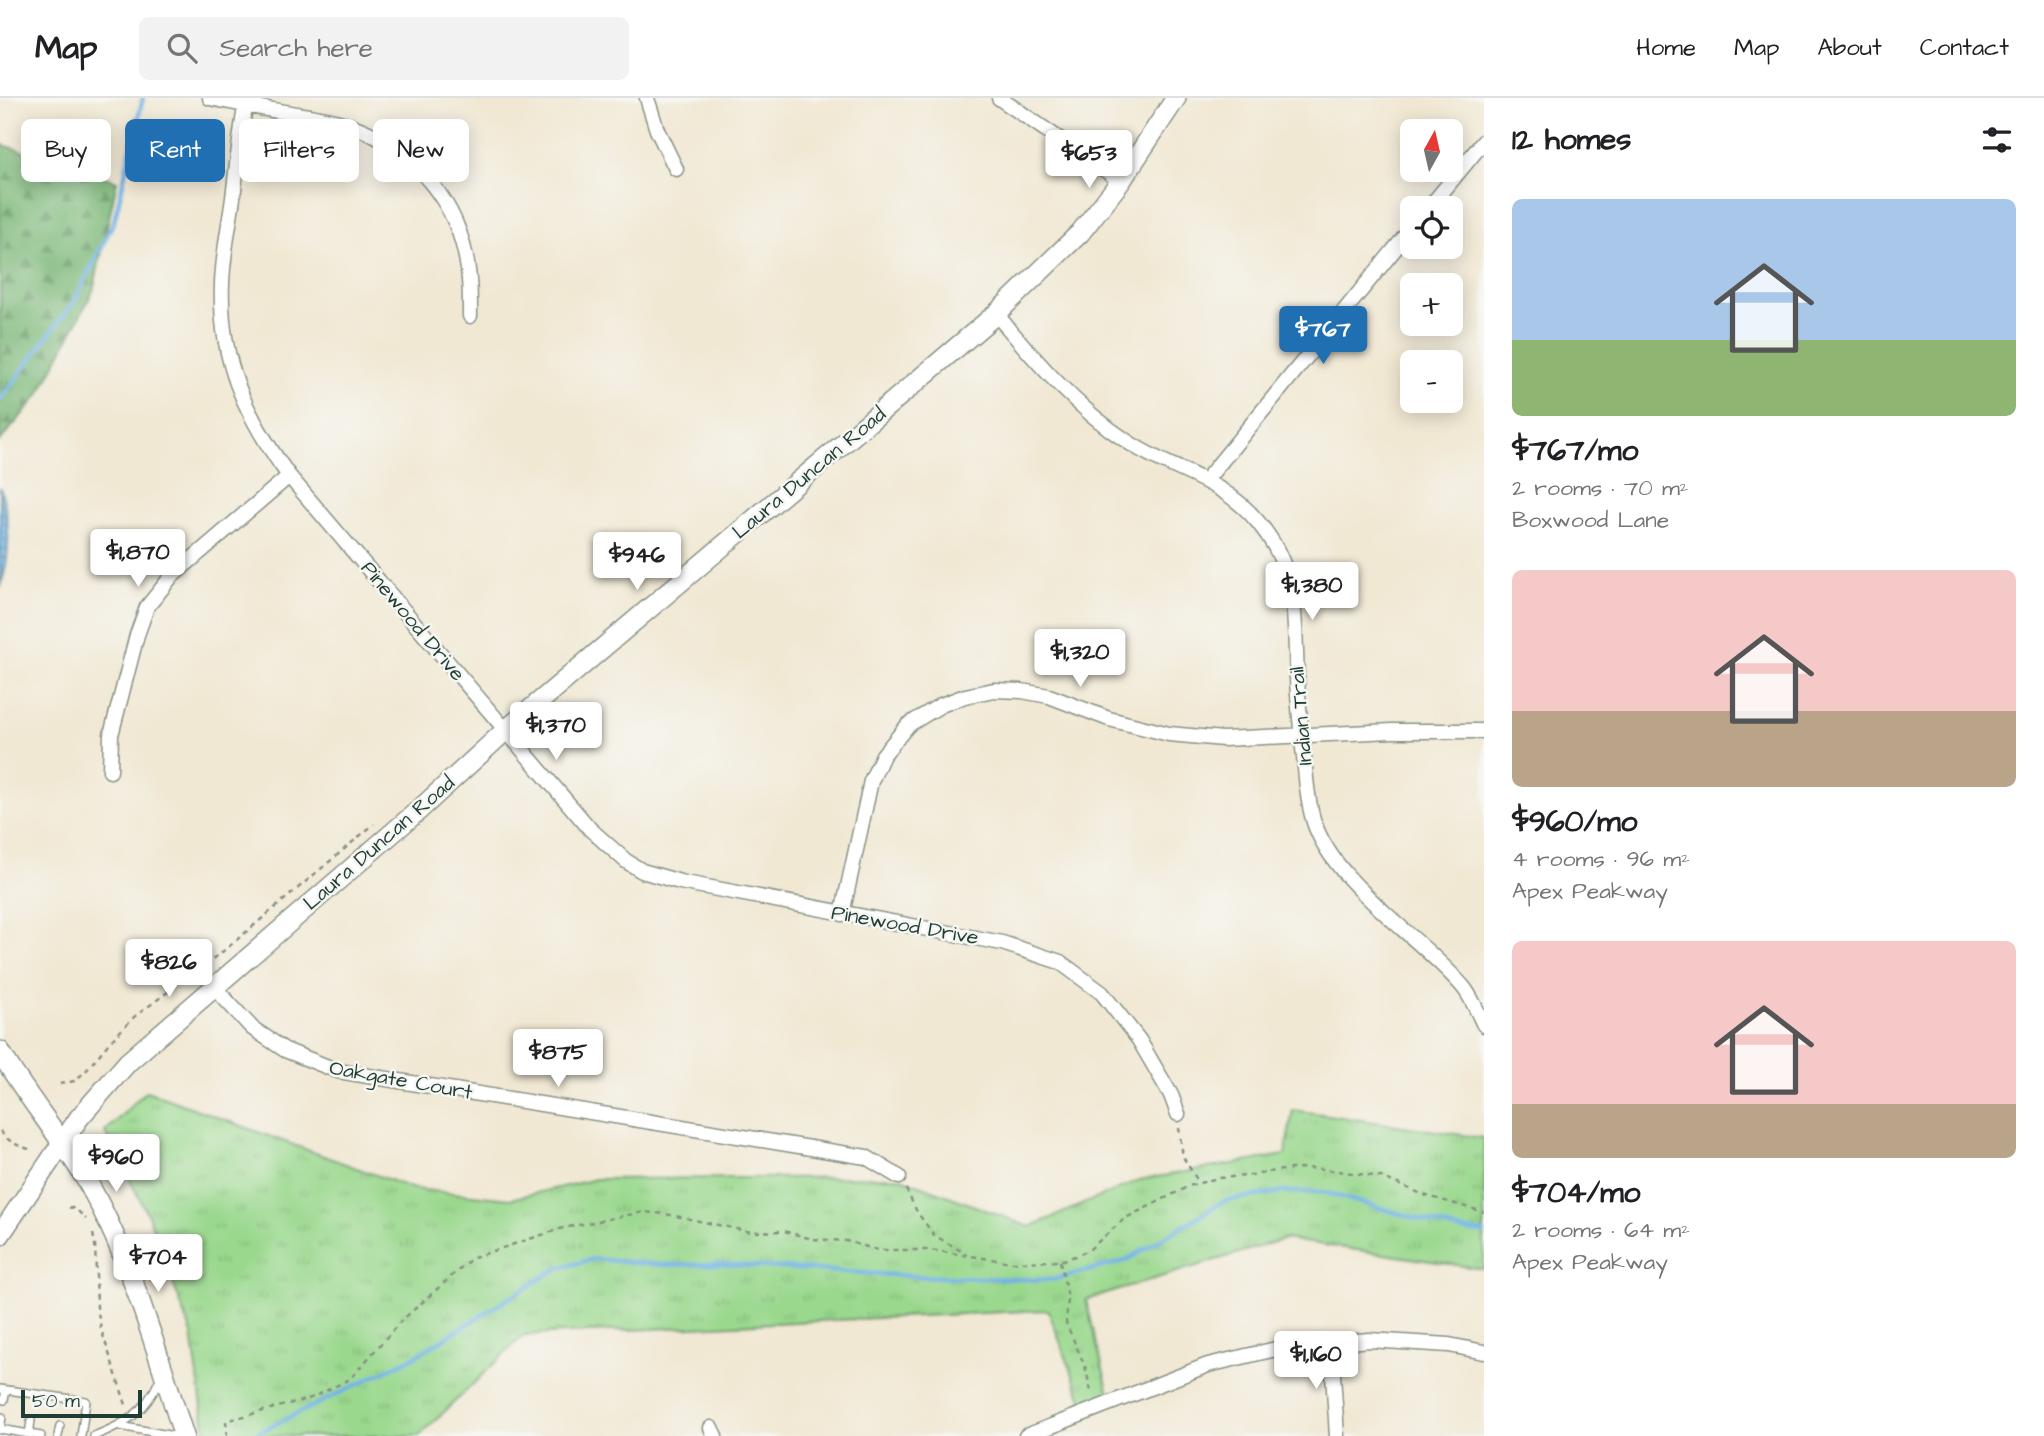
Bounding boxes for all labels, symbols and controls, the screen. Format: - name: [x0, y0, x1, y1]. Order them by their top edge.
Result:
- search box: [139, 17, 629, 80]
- text: Map: [35, 25, 97, 71]
- icon: search: [163, 29, 201, 67]
- text: Search here: [219, 30, 373, 66]
- text: Home: [1636, 31, 1696, 65]
- text: Map: [1734, 31, 1779, 65]
- text: About: [1817, 31, 1882, 65]
- text: Contact: [1920, 31, 2009, 65]
- chip: Buy: [21, 119, 111, 182]
- chip: Rent: [125, 119, 225, 182]
- chip: Filters: [239, 119, 359, 182]
- chip: New: [373, 119, 469, 182]
- north arrow: [1400, 119, 1463, 182]
- map controls: [1400, 119, 1463, 413]
- text: 12 homes: [1512, 119, 1631, 161]
- icon: filters: [1978, 121, 2016, 159]
- pin: $653: [1048, 130, 1130, 190]
- text: $653: [1061, 137, 1117, 169]
- button: locate: [1400, 196, 1463, 259]
- icon: home: [1701, 245, 1827, 371]
- button: +: [1400, 273, 1463, 336]
- pin: $767: [1282, 306, 1364, 366]
- text: $767: [1295, 313, 1351, 345]
- button: −: [1400, 350, 1463, 413]
- street label: Laura Duncan Road: [726, 400, 892, 546]
- text: $767/mo: [1512, 430, 1638, 472]
- text: 2 rooms · 70 m²: [1512, 472, 1688, 504]
- text: Boxwood Lane: [1512, 504, 1669, 536]
- pin: $1,870: [81, 530, 195, 589]
- pin: $946: [596, 532, 678, 592]
- text: $1,870: [106, 536, 170, 568]
- text: $946: [609, 539, 665, 571]
- street label: Pinewood Drive: [354, 555, 472, 687]
- pin: $1,380: [1255, 562, 1369, 622]
- text: $1,380: [1282, 569, 1342, 601]
- icon: home: [1701, 616, 1827, 742]
- pin: $1,320: [1023, 630, 1137, 689]
- text: $1,320: [1050, 636, 1110, 668]
- street label: Indian Trail: [1282, 665, 1320, 767]
- pin: $1,370: [499, 702, 613, 762]
- text: $1,370: [526, 709, 586, 741]
- street label: Laura Duncan Road: [297, 769, 461, 917]
- text: $960/mo: [1512, 801, 1637, 843]
- text: 4 rooms · 96 m²: [1512, 843, 1690, 875]
- text: Apex Peakway: [1512, 875, 1668, 907]
- street label: Pinewood Drive: [829, 898, 981, 952]
- pin: $826: [128, 940, 210, 999]
- text: $826: [141, 946, 197, 978]
- icon: home: [1701, 987, 1827, 1113]
- pin: $875: [517, 1030, 599, 1089]
- text: $875: [529, 1036, 587, 1068]
- street label: Oakgate Court: [327, 1053, 475, 1109]
- pin: $960: [75, 1134, 157, 1194]
- text: $960: [89, 1141, 143, 1173]
- text: $704/mo: [1512, 1172, 1640, 1214]
- text: 2 rooms · 64 m²: [1512, 1214, 1690, 1246]
- pin: $704: [117, 1234, 199, 1294]
- text: $704: [129, 1241, 187, 1273]
- text: Apex Peakway: [1512, 1246, 1668, 1278]
- pin: $1,160: [1259, 1332, 1373, 1391]
- text: $1,160: [1290, 1338, 1342, 1370]
- scale bar: [21, 1387, 142, 1419]
- text: 50 m: [32, 1388, 80, 1415]

